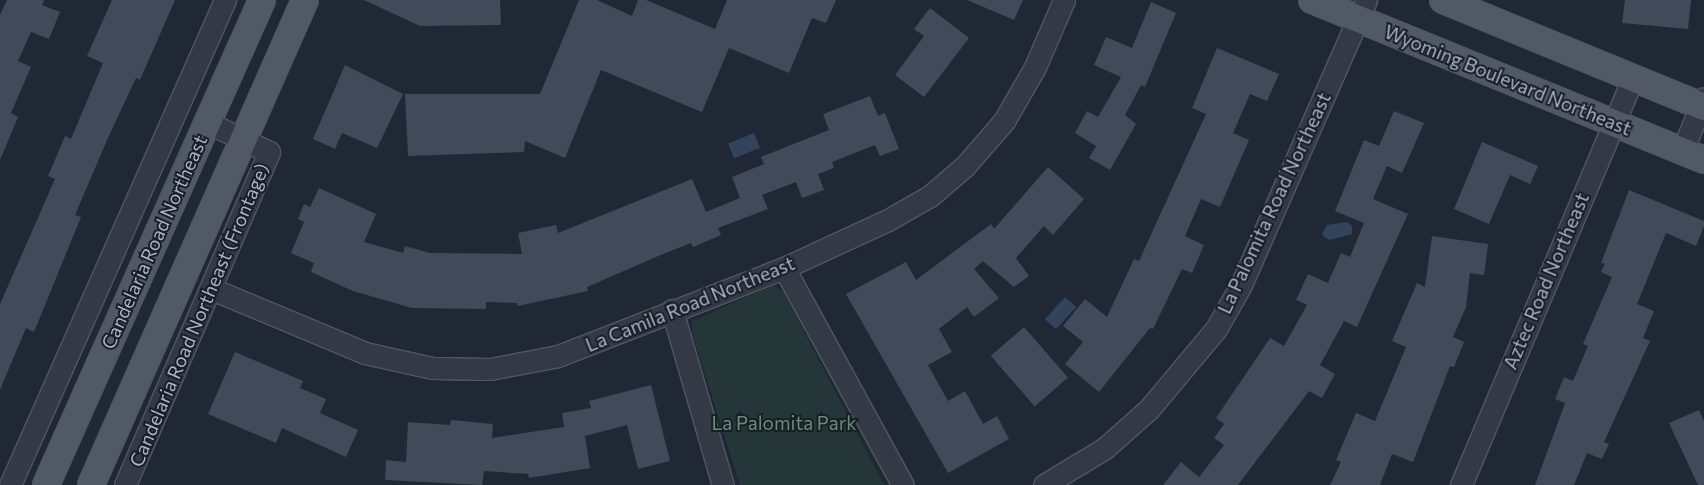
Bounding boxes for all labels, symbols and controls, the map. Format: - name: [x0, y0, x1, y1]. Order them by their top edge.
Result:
- street label: Wyoming Boulevard Northeast: [1381, 20, 1635, 140]
- street label: La Palomita Road Northeast: [1213, 89, 1335, 317]
- street label: Candelaria Road Northeast: [96, 131, 212, 353]
- street label: Candelaria Road Northeast (Frontage): [125, 160, 273, 470]
- street label: Aztec Road Northeast: [1498, 189, 1594, 373]
- street label: La Camila Road Northeast: [582, 252, 798, 356]
- park label: La Palomita Park: [711, 412, 857, 434]

